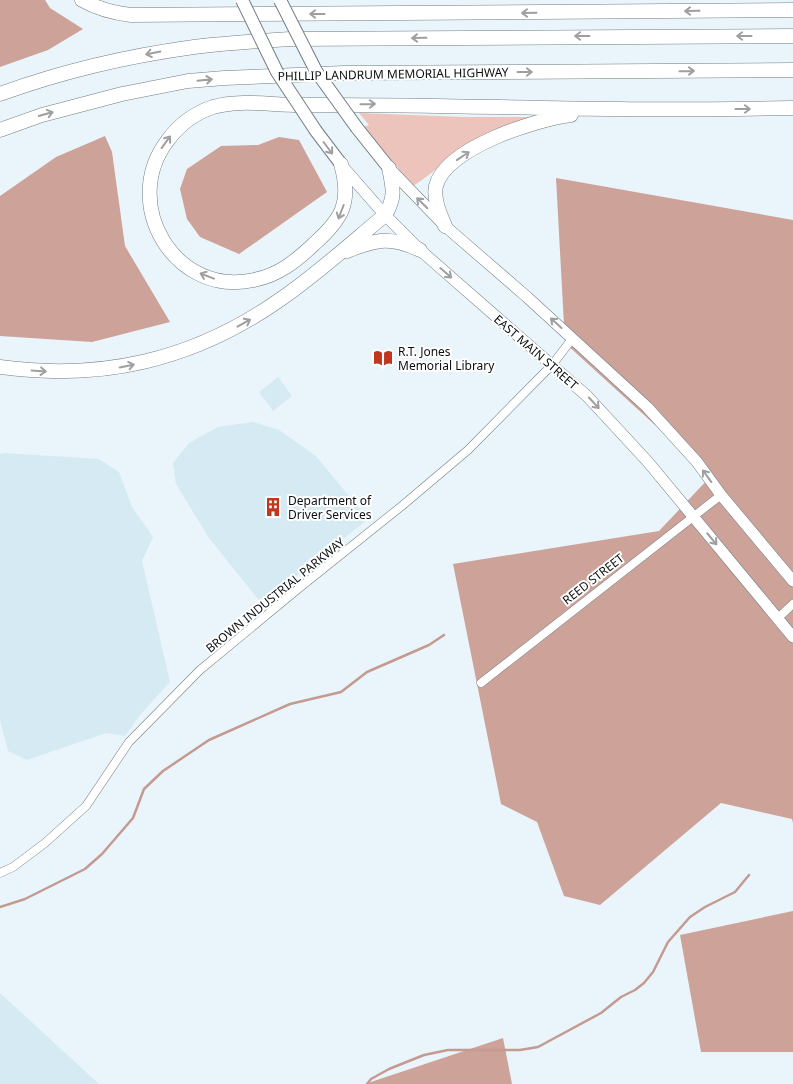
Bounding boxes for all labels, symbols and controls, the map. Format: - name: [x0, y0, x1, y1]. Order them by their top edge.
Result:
- one-way arrow: [684, 6, 700, 16]
- one-way arrow: [522, 8, 538, 18]
- one-way arrow: [309, 10, 325, 19]
- one-way arrow: [574, 31, 590, 41]
- one-way arrow: [737, 31, 753, 41]
- one-way arrow: [412, 33, 428, 43]
- one-way arrow: [145, 49, 161, 59]
- street label: PHILLIP LANDRUM MEMORIAL HIGHWAY: [277, 63, 509, 85]
- one-way arrow: [678, 66, 695, 76]
- one-way arrow: [516, 67, 532, 77]
- one-way arrow: [196, 75, 212, 85]
- one-way arrow: [360, 99, 376, 109]
- one-way arrow: [735, 104, 751, 113]
- one-way arrow: [38, 108, 54, 118]
- one-way arrow: [161, 136, 172, 149]
- one-way arrow: [323, 141, 334, 154]
- one-way arrow: [456, 151, 470, 161]
- one-way arrow: [415, 197, 428, 209]
- one-way arrow: [336, 203, 345, 219]
- one-way arrow: [439, 267, 452, 278]
- one-way arrow: [199, 271, 215, 280]
- street label: EAST MAIN STREET: [490, 311, 582, 394]
- one-way arrow: [236, 317, 250, 327]
- one-way arrow: [549, 318, 562, 329]
- place label: R.T. Jones Memorial Library: [398, 343, 495, 374]
- library icon: R.T. Jones Memorial Library: [372, 347, 394, 369]
- one-way arrow: [119, 360, 135, 370]
- one-way arrow: [31, 366, 47, 375]
- one-way arrow: [588, 397, 600, 410]
- one-way arrow: [702, 469, 712, 483]
- place label: Department of Driver Services: [288, 492, 372, 523]
- building icon: Department of Driver Services: [262, 496, 284, 518]
- one-way arrow: [707, 532, 718, 545]
- street label: BROWN INDUSTRIAL PARKWAY: [202, 533, 348, 656]
- street label: REED STREET: [559, 549, 627, 608]

